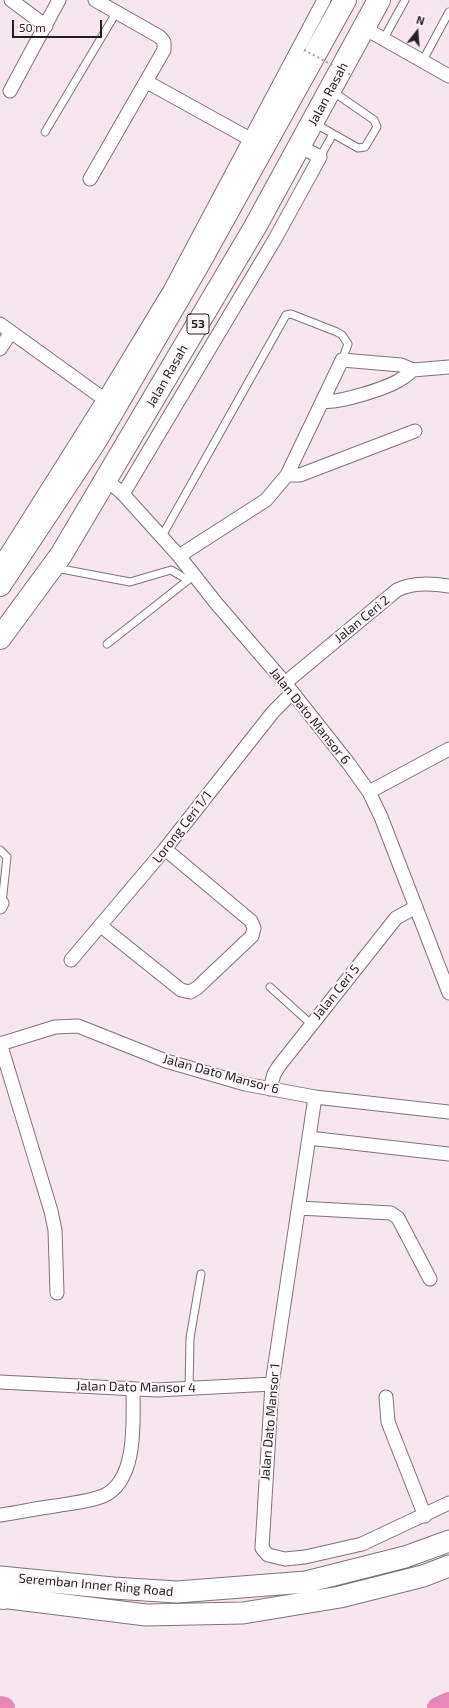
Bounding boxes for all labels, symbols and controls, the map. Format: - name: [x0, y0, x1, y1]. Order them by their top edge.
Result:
- scale bar: [14, 12, 104, 38]
- north arrow: [397, 12, 437, 52]
- text: N: [415, 13, 426, 27]
- text: 50 m: [19, 20, 46, 34]
- street label: Jalan Rasah: [305, 60, 351, 128]
- road number: 53: [187, 314, 209, 334]
- street label: Jalan Rasah: [143, 342, 191, 410]
- street label: Jalan Ceri 2: [331, 592, 393, 646]
- street label: Jalan Dato Mansor 6: [266, 665, 354, 767]
- street label: Lorong Ceri 1/1: [149, 788, 215, 866]
- street label: Jalan Ceri 5: [309, 962, 363, 1022]
- street label: Jalan Dato Mansor 6: [161, 1051, 281, 1097]
- street label: Jalan Dato Mansor 1: [257, 1363, 283, 1481]
- street label: Jalan Dato Mansor 4: [76, 1378, 196, 1396]
- street label: Seremban Inner Ring Road: [18, 1570, 174, 1600]

